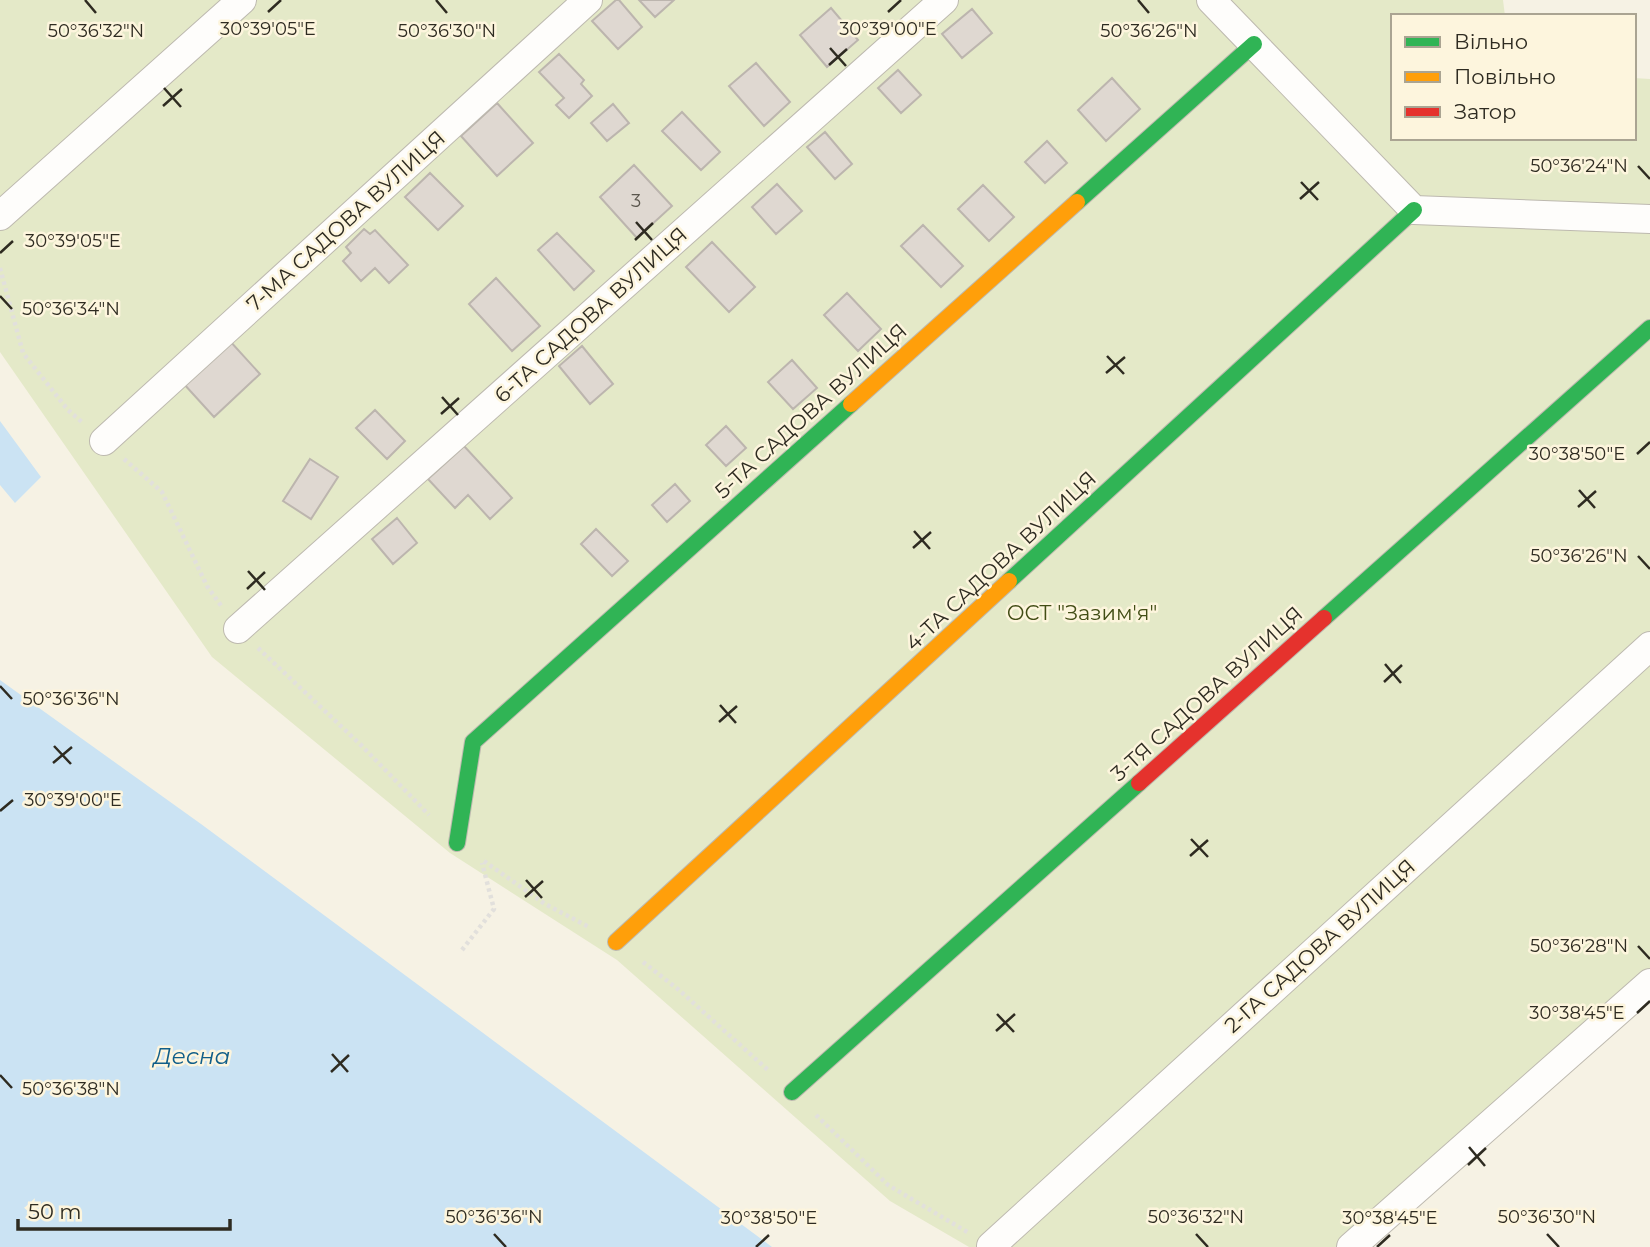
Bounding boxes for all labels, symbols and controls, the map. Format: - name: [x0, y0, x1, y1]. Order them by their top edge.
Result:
- legend: [1391, 14, 1636, 140]
- text: 30°39'05"E: [220, 18, 316, 40]
- text: 30°39'00"E: [839, 18, 937, 40]
- text: 50°36'32"N: [48, 20, 144, 42]
- text: 50°36'30"N: [398, 20, 496, 42]
- text: 50°36'26"N: [1100, 20, 1198, 42]
- text: Вільно: [1454, 29, 1528, 54]
- text: Повільно: [1454, 64, 1556, 89]
- text: Затор: [1454, 99, 1516, 124]
- street label: 7-МА САДОВА ВУЛИЦЯ: [241, 125, 450, 316]
- text: 50°36'24"N: [1530, 155, 1628, 177]
- house number: 3: [631, 190, 641, 212]
- street label: 6-ТА САДОВА ВУЛИЦЯ: [489, 222, 692, 408]
- text: 30°39'05"E: [25, 230, 121, 252]
- text: 50°36'34"N: [22, 298, 120, 320]
- street label: 5-ТА САДОВА ВУЛИЦЯ: [710, 318, 912, 503]
- text: 30°38'50"E: [1529, 443, 1625, 465]
- street label: 4-ТА САДОВА ВУЛИЦЯ: [900, 466, 1101, 656]
- text: 50°36'26"N: [1530, 545, 1628, 567]
- park label: ОСТ "Зазим'я": [1007, 600, 1157, 625]
- street label: 3-ТЯ САДОВА ВУЛИЦЯ: [1106, 601, 1308, 786]
- text: 50°36'36"N: [22, 688, 120, 710]
- text: 30°39'00"E: [24, 789, 122, 811]
- street label: 2-ГА САДОВА ВУЛИЦЯ: [1219, 853, 1420, 1038]
- text: 50°36'28"N: [1530, 935, 1628, 957]
- text: 30°38'45"E: [1529, 1002, 1625, 1024]
- water label: Десна: [152, 1042, 230, 1070]
- text: 50°36'38"N: [22, 1078, 120, 1100]
- scale bar: [18, 1188, 229, 1232]
- text: 50 m: [28, 1199, 82, 1224]
- text: 50°36'36"N: [445, 1206, 543, 1228]
- text: 50°36'32"N: [1148, 1206, 1244, 1228]
- text: 50°36'30"N: [1498, 1206, 1596, 1228]
- text: 30°38'50"E: [721, 1207, 817, 1229]
- text: 30°38'45"E: [1342, 1207, 1438, 1229]

